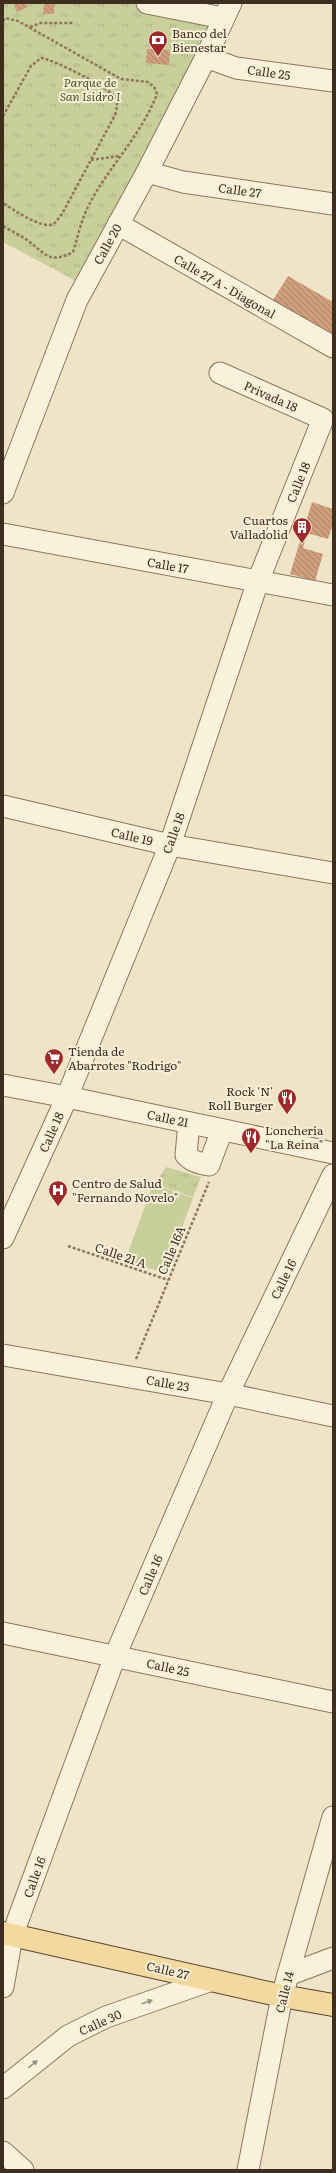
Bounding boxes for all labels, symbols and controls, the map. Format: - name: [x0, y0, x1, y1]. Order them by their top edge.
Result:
- place label: Banco del Bienestar: [172, 24, 227, 56]
- bank icon: Banco del Bienestar: [147, 29, 169, 57]
- street label: Calle 25: [246, 60, 292, 84]
- park label: Parque de San Isidro I: [60, 73, 121, 105]
- street label: Calle 27: [217, 178, 263, 202]
- street label: Calle 20: [88, 220, 126, 268]
- street label: Calle 27 A - Diagonal: [171, 249, 279, 323]
- street label: Privada 18: [241, 376, 301, 416]
- street label: Calle 18: [282, 458, 315, 505]
- place label: Cuartos Valladolid: [230, 511, 289, 543]
- building icon: Cuartos Valladolid: [291, 516, 313, 544]
- street label: Calle 17: [146, 552, 190, 578]
- street label: Calle 18: [157, 809, 189, 856]
- street label: Calle 19: [109, 822, 155, 850]
- place label: Tienda de Abarrotes "Rodrigo": [68, 1042, 182, 1074]
- supermarket icon: Tienda de Abarrotes "Rodrigo": [43, 1047, 65, 1075]
- place label: Rock 'N' Roll Burger: [208, 1082, 273, 1114]
- restaurant icon: Rock 'N' Roll Burger: [276, 1087, 298, 1115]
- street label: Calle 21: [145, 1105, 191, 1131]
- street label: Calle 18: [34, 1108, 68, 1155]
- place label: Lonchería "La Reina": [265, 1121, 324, 1153]
- restaurant icon: Lonchería "La Reina": [240, 1126, 262, 1154]
- place label: Centro de Salud "Fernando Novelo": [72, 1174, 178, 1206]
- hospital icon: Centro de Salud "Fernando Novelo": [47, 1179, 69, 1207]
- street label: Calle 16A: [153, 1223, 189, 1277]
- street label: Calle 21 A: [93, 1238, 149, 1272]
- street label: Calle 16: [266, 1255, 301, 1302]
- street label: Calle 23: [145, 1370, 191, 1396]
- street label: Calle 16: [133, 1551, 167, 1598]
- street label: Calle 25: [145, 1654, 191, 1680]
- street label: Calle 16: [18, 1853, 50, 1900]
- street label: Calle 27: [145, 1956, 191, 1984]
- street label: Calle 14: [270, 1969, 298, 2015]
- one-way arrow: [141, 1999, 153, 2005]
- street label: Calle 30: [76, 2005, 124, 2039]
- one-way arrow: [28, 2059, 39, 2068]

